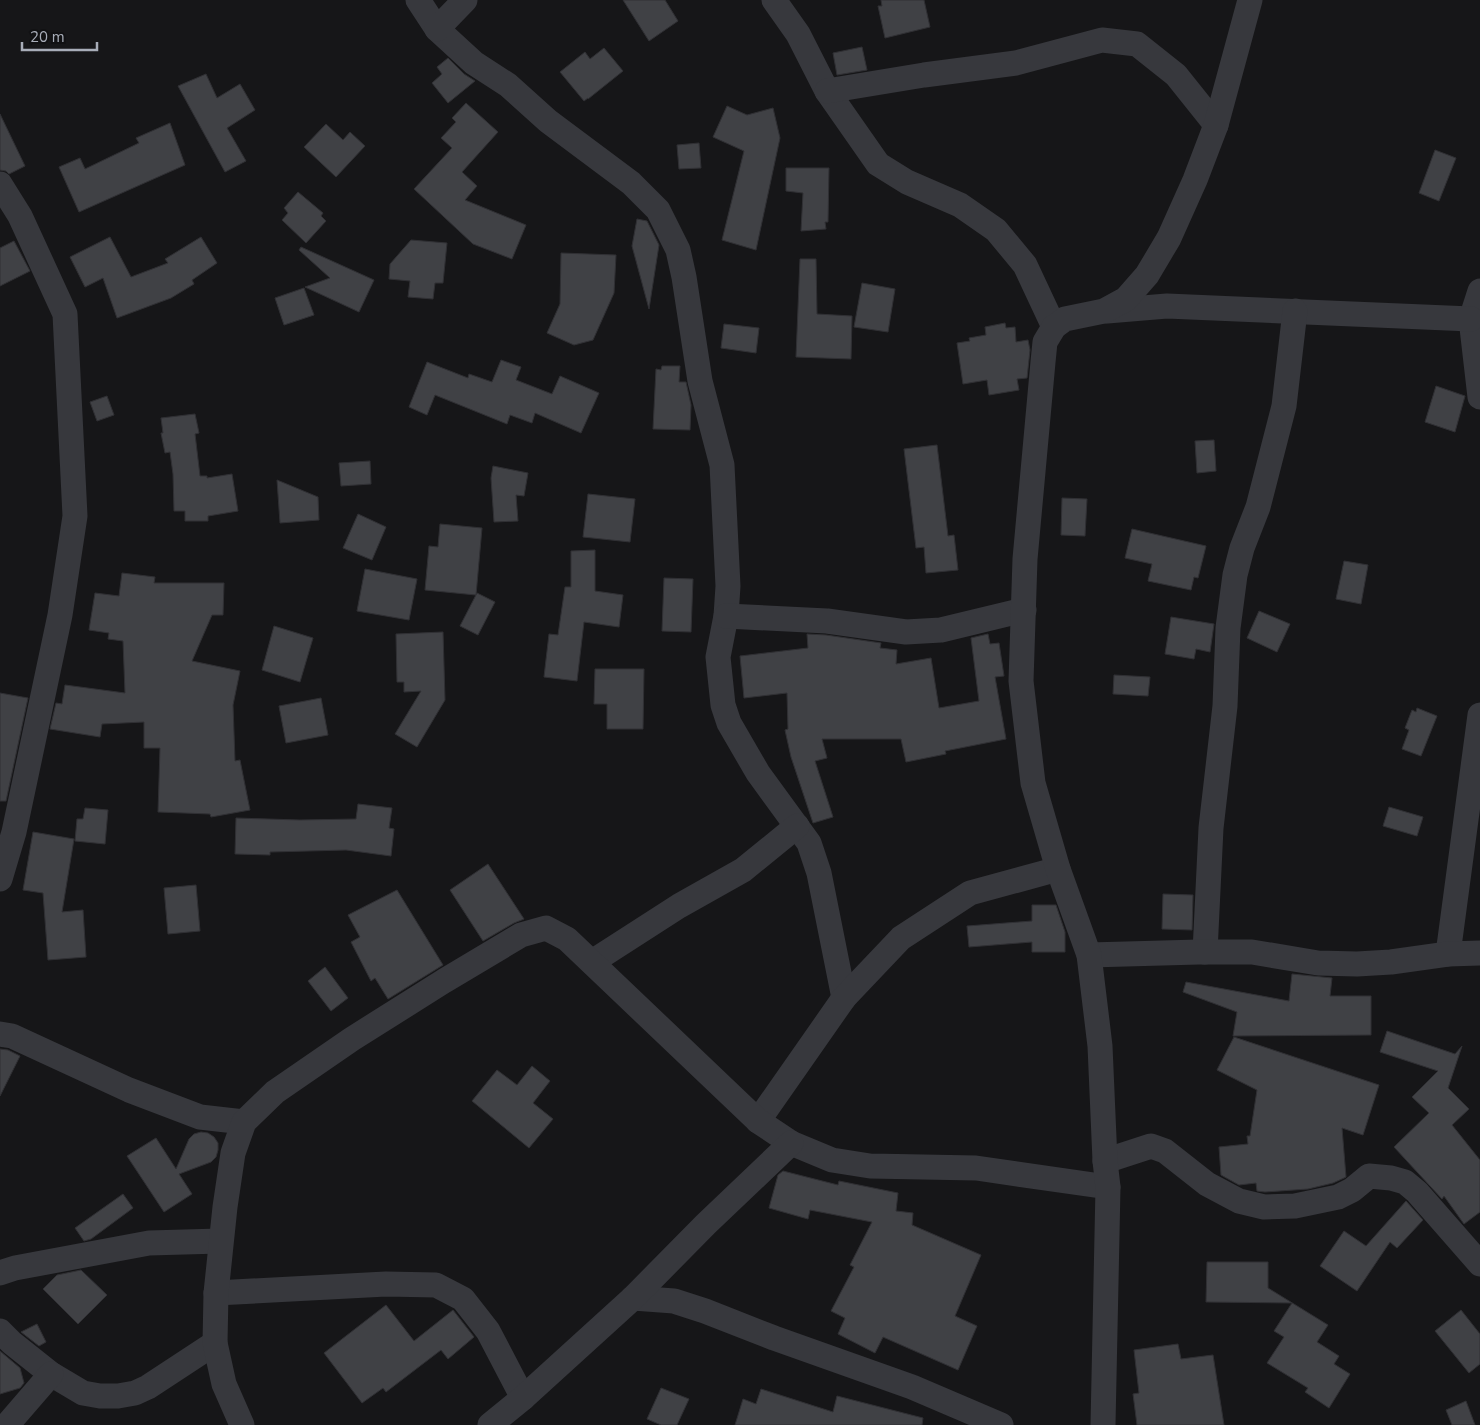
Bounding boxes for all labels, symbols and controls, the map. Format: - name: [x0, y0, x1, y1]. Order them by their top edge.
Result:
- scale bar: [22, 20, 98, 52]
- text: 20 m: [30, 27, 65, 47]

